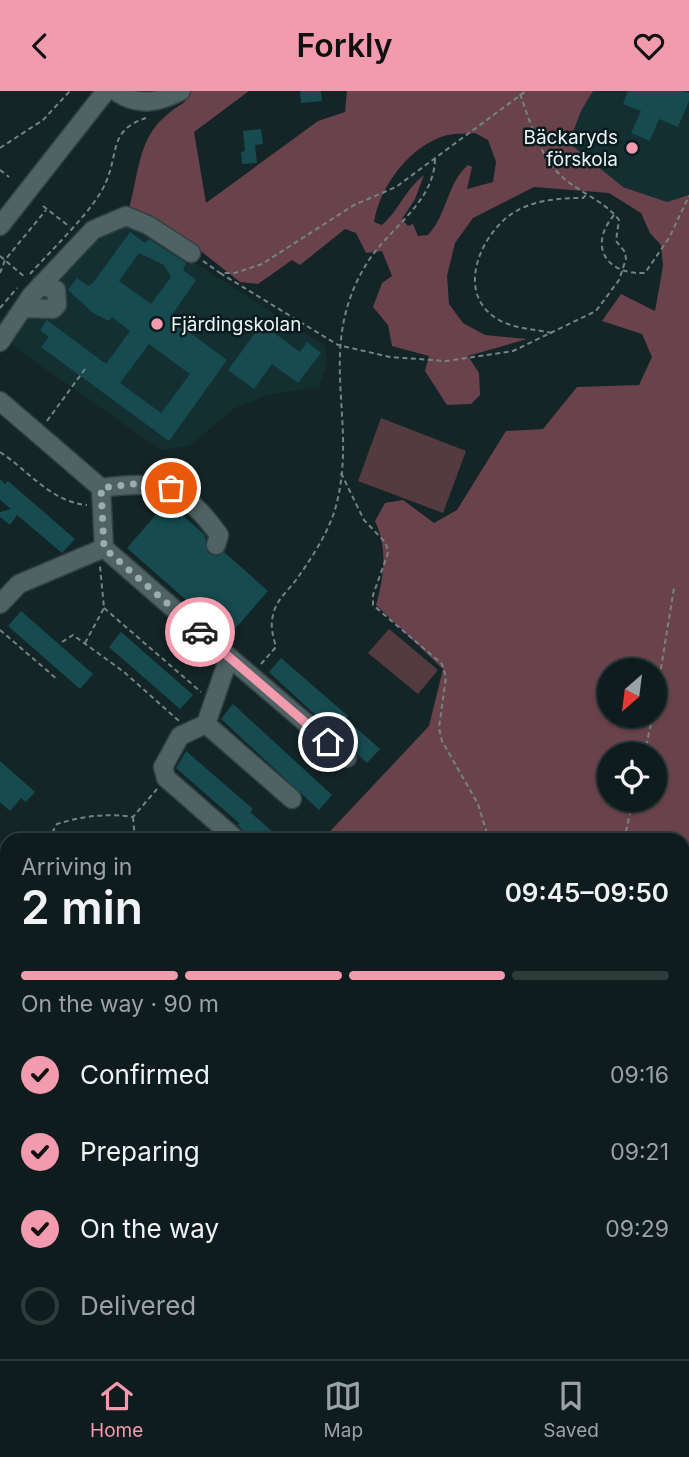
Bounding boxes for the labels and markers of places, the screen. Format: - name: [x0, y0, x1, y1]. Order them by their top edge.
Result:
- place label: Bäckaryds förskola: [524, 126, 618, 171]
- marker: Bäckaryds förskola: [624, 140, 640, 156]
- place label: Fjärdingskolan: [171, 313, 301, 336]
- marker: Fjärdingskolan: [149, 316, 165, 332]
- pin: [141, 458, 201, 518]
- pin: [298, 712, 358, 772]

